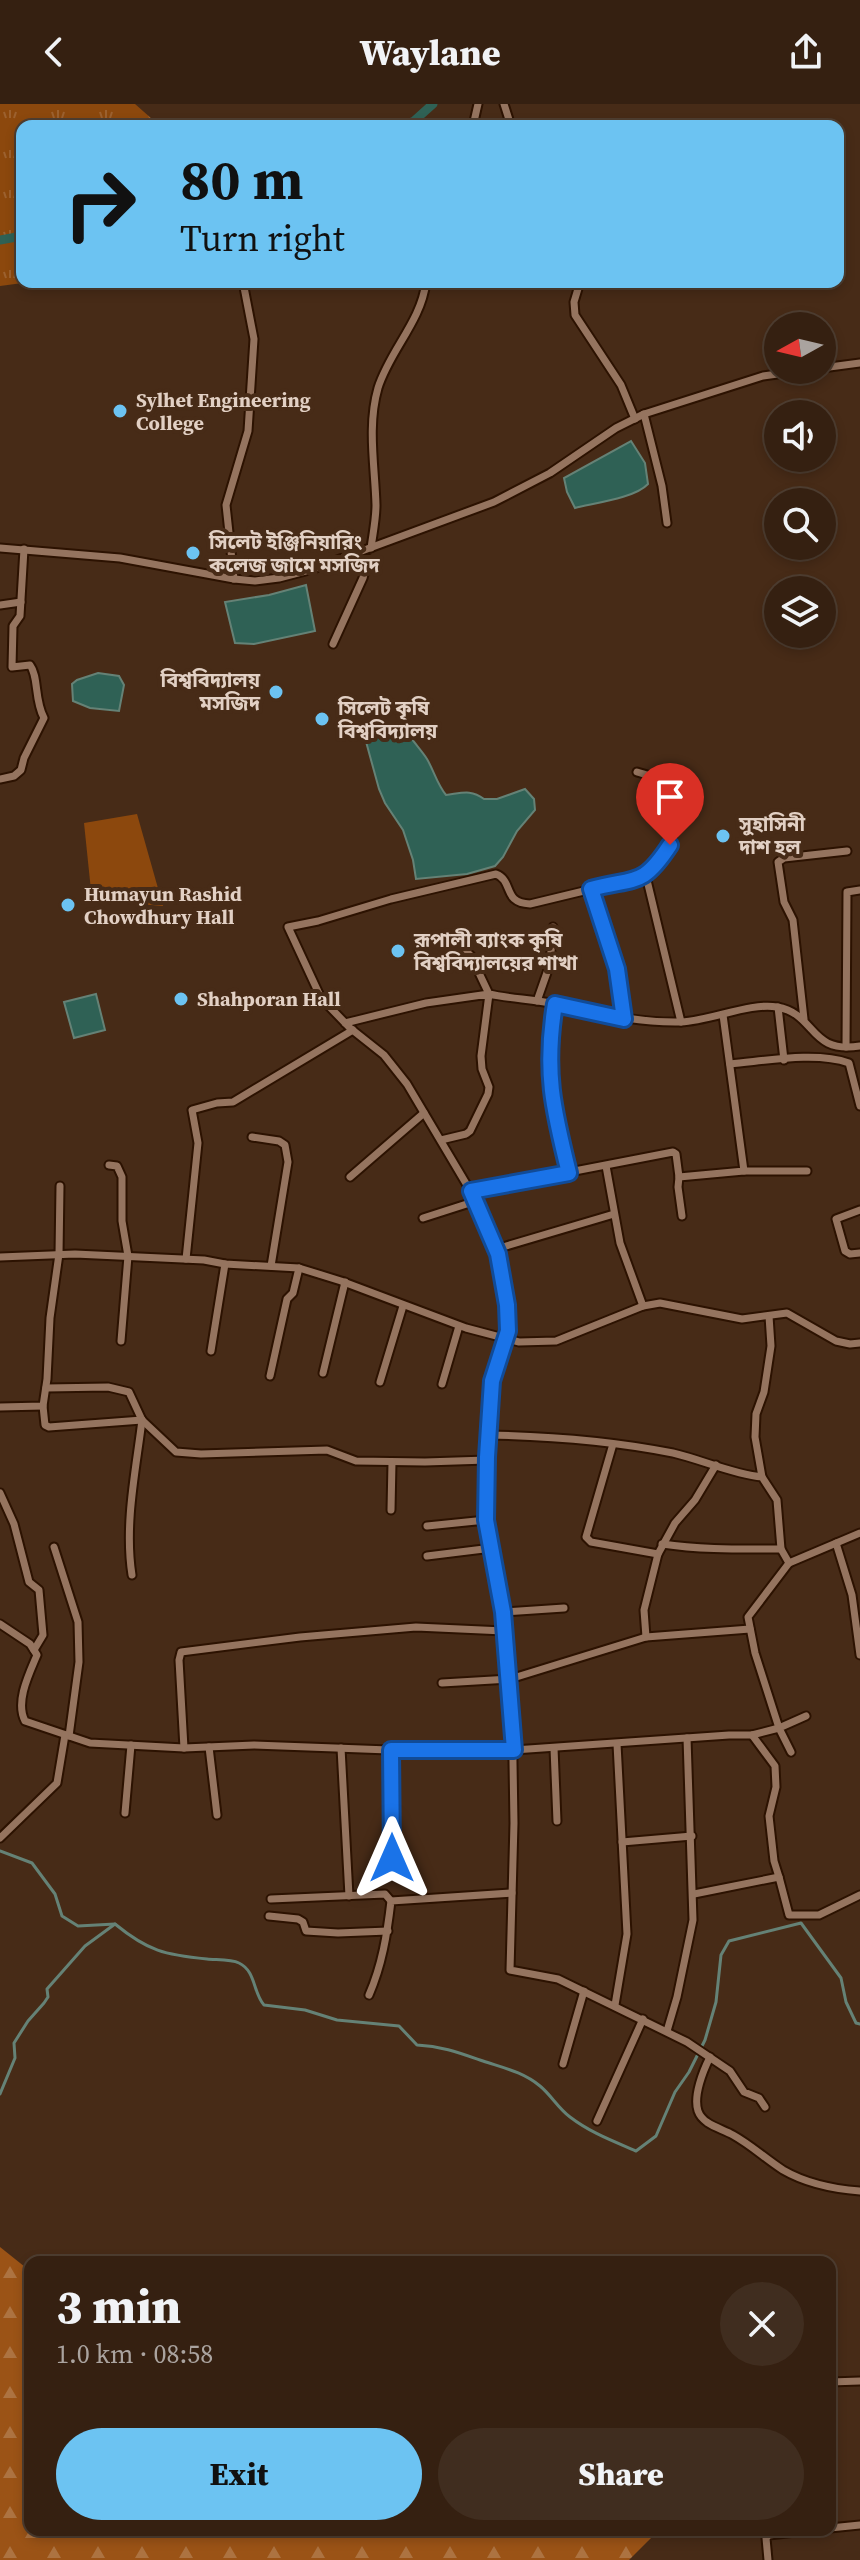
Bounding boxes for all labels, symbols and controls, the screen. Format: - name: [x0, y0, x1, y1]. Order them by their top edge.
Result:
- text: Waylane: [359, 28, 501, 77]
- icon: back: [32, 30, 76, 74]
- icon: share: [784, 30, 828, 74]
- text: 80 m: [180, 141, 303, 218]
- icon: right: [48, 152, 152, 256]
- text: Turn right: [180, 214, 345, 263]
- north arrow: [764, 312, 836, 384]
- map controls: [764, 312, 836, 648]
- place label: Sylhet Engineering College: [136, 386, 311, 437]
- button: sound: [764, 400, 836, 472]
- marker: Sylhet Engineering College: [111, 402, 129, 420]
- button: search: [764, 488, 836, 560]
- place label: সিলেট ইঞ্জিনিয়ারিং কলেজ জামে মসজিদ: [208, 528, 380, 579]
- marker: সিলেট ইঞ্জিনিয়ারিং কলেজ জামে মসজিদ: [184, 544, 202, 562]
- button: layers: [764, 576, 836, 648]
- place label: বিশ্ববিদ্যালয় মসজিদ: [160, 666, 261, 717]
- marker: বিশ্ববিদ্যালয় মসজিদ: [267, 683, 285, 701]
- place label: সিলেট কৃষি বিশ্ববিদ্যালয়: [337, 694, 438, 745]
- marker: সিলেট কৃষি বিশ্ববিদ্যালয়: [313, 710, 331, 728]
- pin: [636, 763, 704, 845]
- icon: arrive: [648, 775, 692, 819]
- place label: সুহাসিনী দাশ হল: [738, 810, 805, 861]
- marker: সুহাসিনী দাশ হল: [714, 827, 732, 845]
- place label: Humayun Rashid Chowdhury Hall: [84, 880, 242, 931]
- marker: Humayun Rashid Chowdhury Hall: [59, 896, 77, 914]
- place label: রূপালী ব্যাংক কৃষি বিশ্ববিদ্যালয়ের শাখা: [413, 926, 578, 977]
- marker: রূপালী ব্যাংক কৃষি বিশ্ববিদ্যালয়ের শাখা: [389, 942, 407, 960]
- place label: Shahporan Hall: [197, 985, 341, 1013]
- marker: Shahporan Hall: [172, 990, 190, 1008]
- position arrow: [350, 1816, 434, 1900]
- text: 3 min: [56, 2273, 181, 2339]
- button: close: [720, 2282, 804, 2366]
- text: 1.0 km · 08:58: [56, 2336, 213, 2372]
- button: Exit: [56, 2428, 422, 2520]
- button: Share: [438, 2428, 804, 2520]

